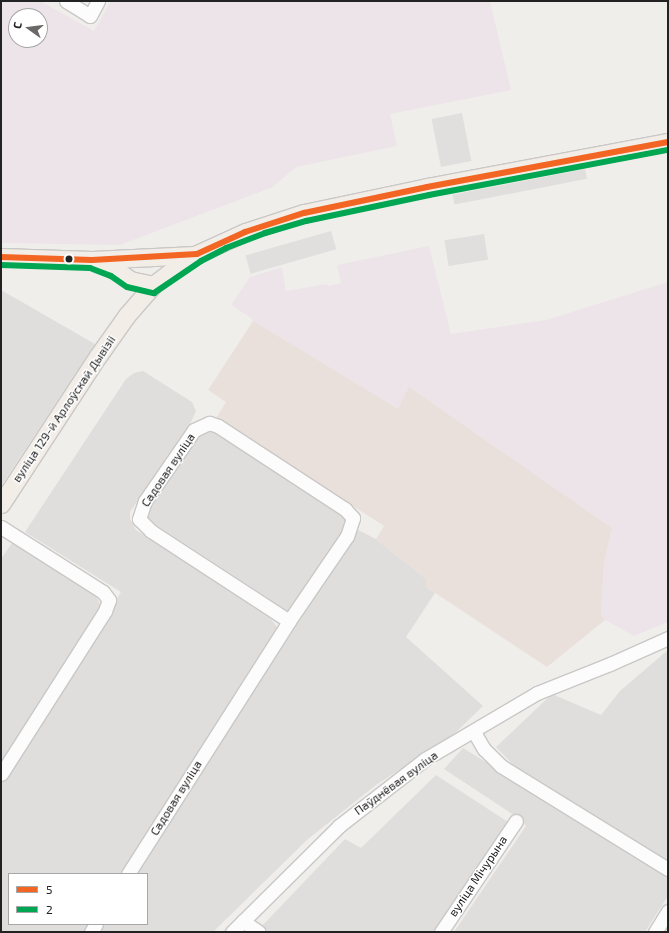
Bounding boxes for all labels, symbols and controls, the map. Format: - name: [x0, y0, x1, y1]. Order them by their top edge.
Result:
- north arrow: [8, 8, 48, 48]
- text: С: [10, 21, 24, 30]
- unlabelled marker: [64, 254, 74, 264]
- street label: вуліца 129-й Арлоўскай Дывізіі: [9, 333, 119, 485]
- street label: Садовая вуліца: [138, 430, 198, 510]
- street label: Паўднёвая вуліца: [351, 748, 441, 818]
- street label: Садовая вуліца: [147, 758, 205, 838]
- street label: вуліца Мічурына: [446, 833, 510, 919]
- legend: [8, 873, 148, 925]
- text: 5: [46, 882, 52, 896]
- text: 2: [46, 902, 53, 916]

